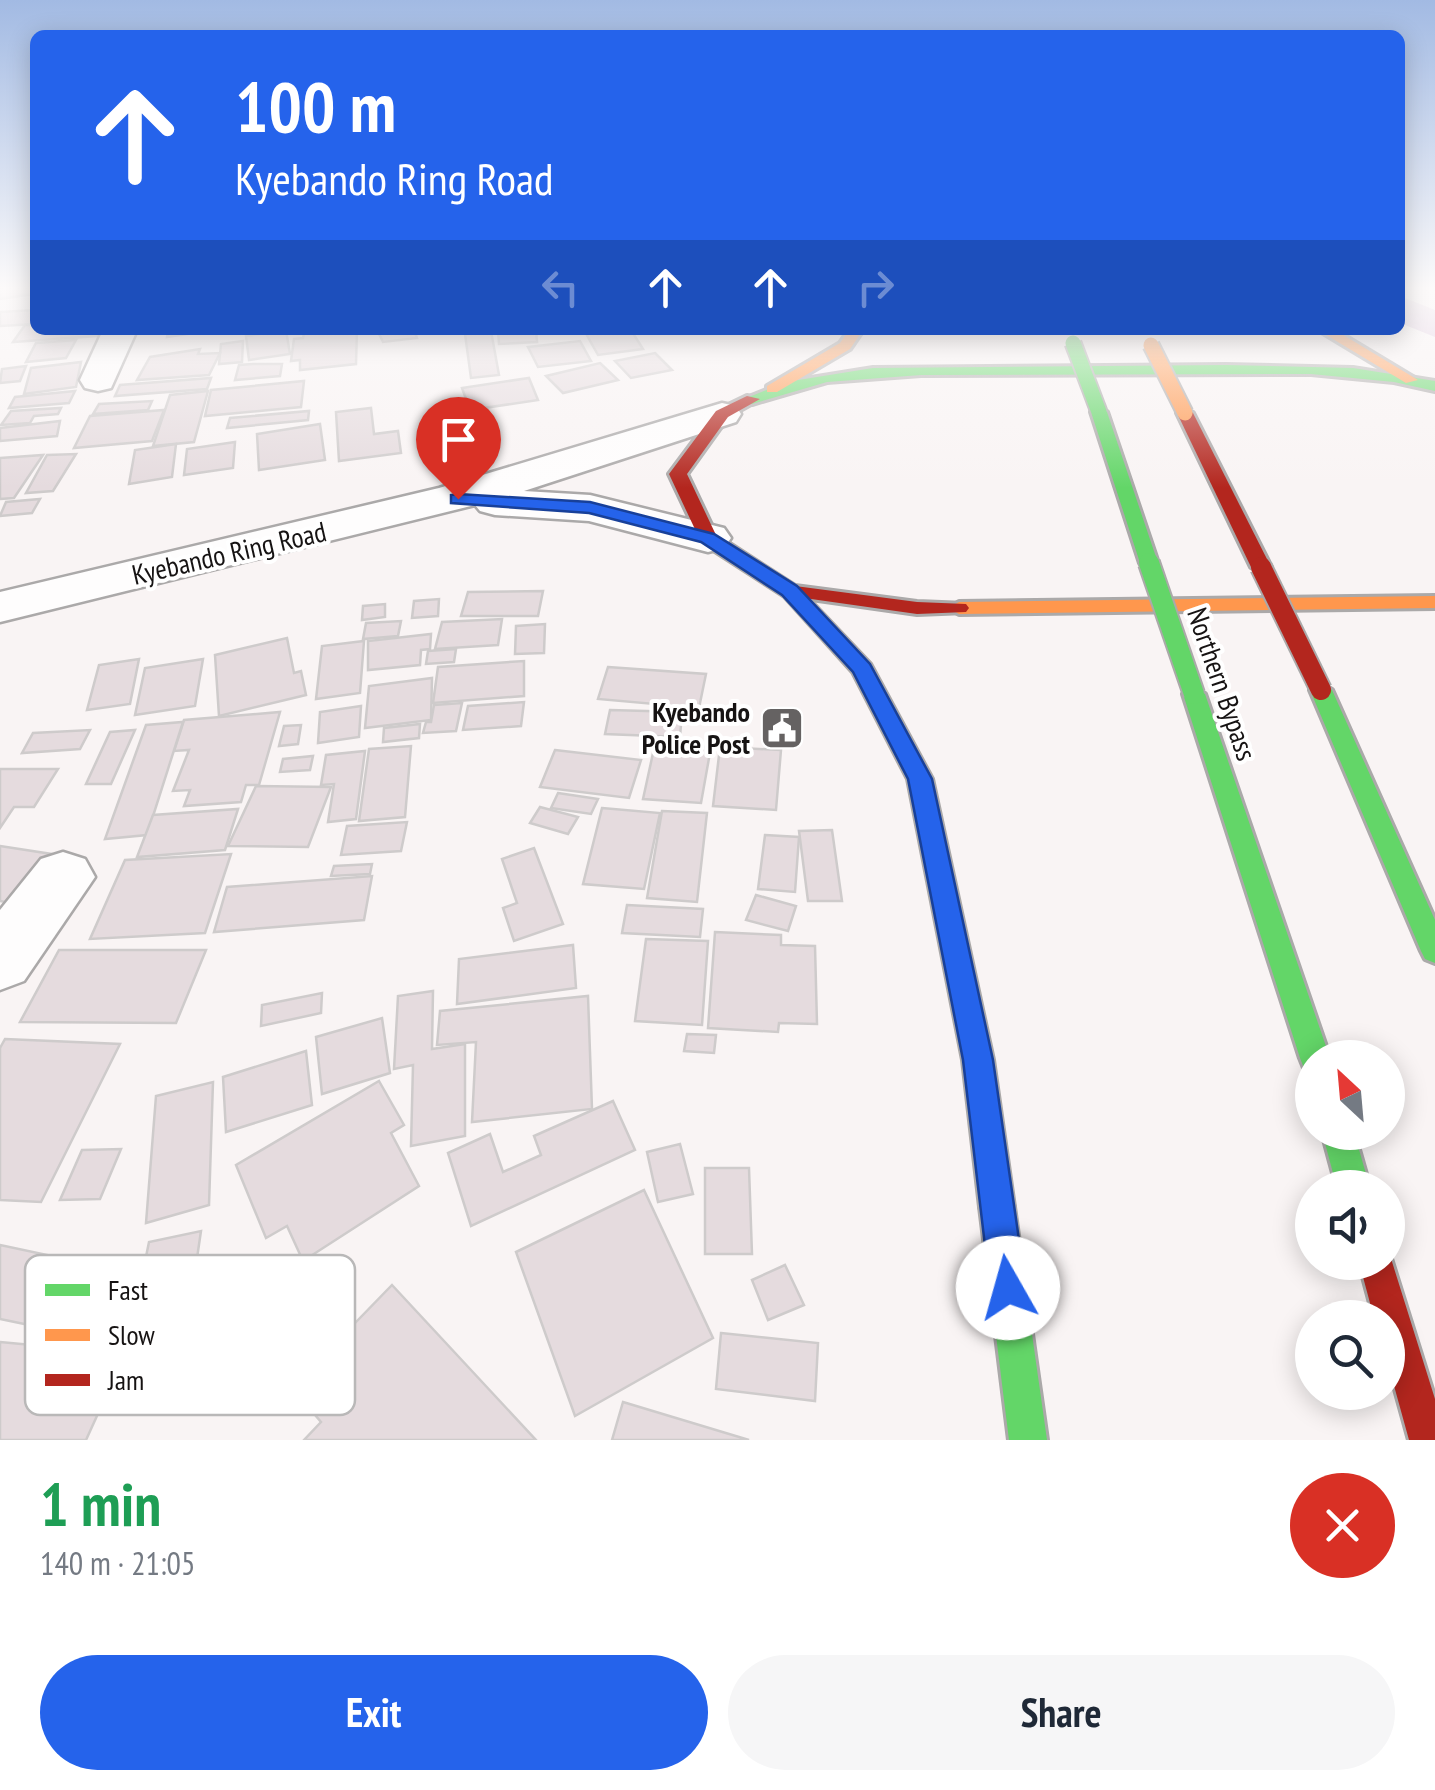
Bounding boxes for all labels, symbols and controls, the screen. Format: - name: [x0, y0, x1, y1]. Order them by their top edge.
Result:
- text: 100 m: [235, 61, 396, 151]
- icon: ahead: [70, 70, 200, 200]
- text: Kyebando Ring Road: [235, 149, 553, 207]
- icon: left: [533, 260, 588, 315]
- icon: ahead: [638, 260, 693, 315]
- icon: ahead: [743, 260, 798, 315]
- icon: right: [848, 260, 903, 315]
- pin: [416, 397, 501, 500]
- icon: arrive: [431, 412, 486, 467]
- street label: Kyebando Ring Road: [128, 512, 330, 593]
- street label: Northern Bypass: [1179, 603, 1266, 765]
- place label: Kyebando Police Post: [642, 693, 750, 762]
- public building icon: Kyebando Police Post: [759, 705, 805, 751]
- north arrow: [1295, 1040, 1405, 1150]
- map controls: [1295, 1040, 1405, 1410]
- button: sound: [1295, 1170, 1405, 1280]
- position arrow: [956, 1236, 1060, 1340]
- legend: [25, 1255, 355, 1415]
- text: Fast: [108, 1271, 148, 1308]
- button: search: [1295, 1300, 1405, 1410]
- text: Slow: [108, 1316, 155, 1353]
- text: Jam: [107, 1361, 144, 1398]
- text: 1 min: [40, 1465, 161, 1543]
- button: close: [1290, 1473, 1395, 1578]
- text: 140 m · 21:05: [40, 1542, 195, 1584]
- button: Exit: [40, 1655, 708, 1770]
- button: Share: [728, 1655, 1395, 1770]

